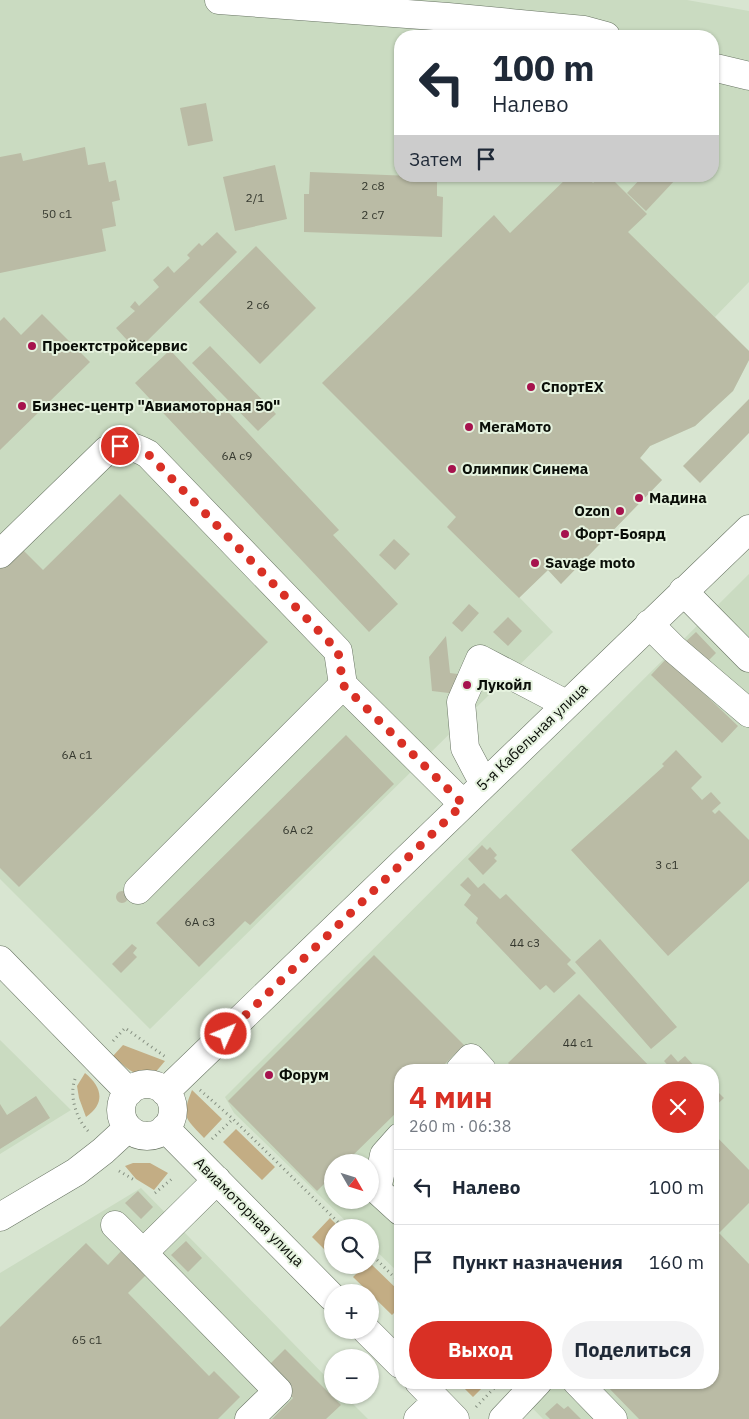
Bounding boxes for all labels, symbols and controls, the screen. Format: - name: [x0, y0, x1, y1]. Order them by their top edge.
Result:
- text: 100 m: [492, 45, 595, 91]
- icon: left: [409, 50, 474, 115]
- text: Налево: [492, 89, 569, 118]
- icon: arrive: [472, 145, 500, 173]
- text: Затем: [409, 147, 462, 171]
- house number: 2 с8: [361, 178, 385, 193]
- house number: 2/1: [246, 190, 265, 205]
- house number: 50 с1: [42, 206, 72, 221]
- house number: 2 с7: [361, 207, 385, 222]
- house number: 2 с6: [246, 297, 270, 312]
- place label: Проектстройсервис: [42, 336, 188, 355]
- marker: Проектстройсервис: [26, 340, 38, 352]
- place label: СпортEX: [541, 377, 604, 396]
- marker: СпортEX: [525, 381, 537, 393]
- place label: Бизнес-центр "Авиамоторная 50": [32, 396, 280, 415]
- marker: Бизнес-центр "Авиамоторная 50": [16, 400, 28, 412]
- place label: МегаМото: [479, 417, 551, 436]
- marker: МегаМото: [463, 421, 475, 433]
- pin: [99, 425, 141, 467]
- icon: arrive: [106, 432, 134, 460]
- house number: 6А с9: [222, 448, 252, 463]
- place label: Олимпик Синема: [462, 459, 589, 478]
- marker: Олимпик Синема: [446, 463, 458, 475]
- place label: Мадина: [649, 488, 707, 507]
- marker: Мадина: [633, 492, 645, 504]
- place label: Ozon: [574, 501, 610, 520]
- marker: Ozon: [614, 505, 626, 517]
- place label: Форт-Боярд: [575, 524, 666, 543]
- marker: Форт-Боярд: [559, 528, 571, 540]
- place label: Savage moto: [545, 553, 635, 572]
- marker: Savage moto: [529, 557, 541, 569]
- place label: Лукойл: [477, 675, 532, 694]
- marker: Лукойл: [461, 679, 473, 691]
- street label: 5-я Кабельная улица: [472, 679, 591, 795]
- house number: 6А с1: [62, 747, 92, 762]
- house number: 6А с2: [283, 822, 313, 837]
- house number: 3 с1: [655, 857, 679, 872]
- house number: 6А с3: [185, 914, 215, 929]
- house number: 44 с3: [510, 935, 540, 950]
- position arrow: [199, 1007, 251, 1059]
- house number: 44 с1: [563, 1035, 593, 1050]
- place label: Форум: [279, 1065, 329, 1084]
- marker: Форум: [263, 1069, 275, 1081]
- text: 4 мин: [409, 1077, 493, 1116]
- button: close: [652, 1081, 704, 1133]
- text: 260 m · 06:38: [409, 1116, 511, 1136]
- street label: Авиамоторная улица: [191, 1153, 308, 1270]
- north arrow: [324, 1154, 379, 1209]
- map controls: [324, 1154, 379, 1404]
- icon: left: [409, 1173, 437, 1201]
- text: Налево: [452, 1175, 521, 1199]
- text: 100 m: [649, 1175, 704, 1199]
- button: search: [324, 1219, 379, 1274]
- icon: arrive: [409, 1248, 437, 1276]
- text: Пункт назначения: [452, 1250, 623, 1274]
- text: 160 m: [649, 1250, 704, 1274]
- button: +: [324, 1284, 379, 1339]
- button: Выход: [409, 1321, 552, 1379]
- button: Поделиться: [562, 1321, 704, 1379]
- house number: 65 с1: [72, 1332, 102, 1347]
- button: −: [324, 1349, 379, 1404]

